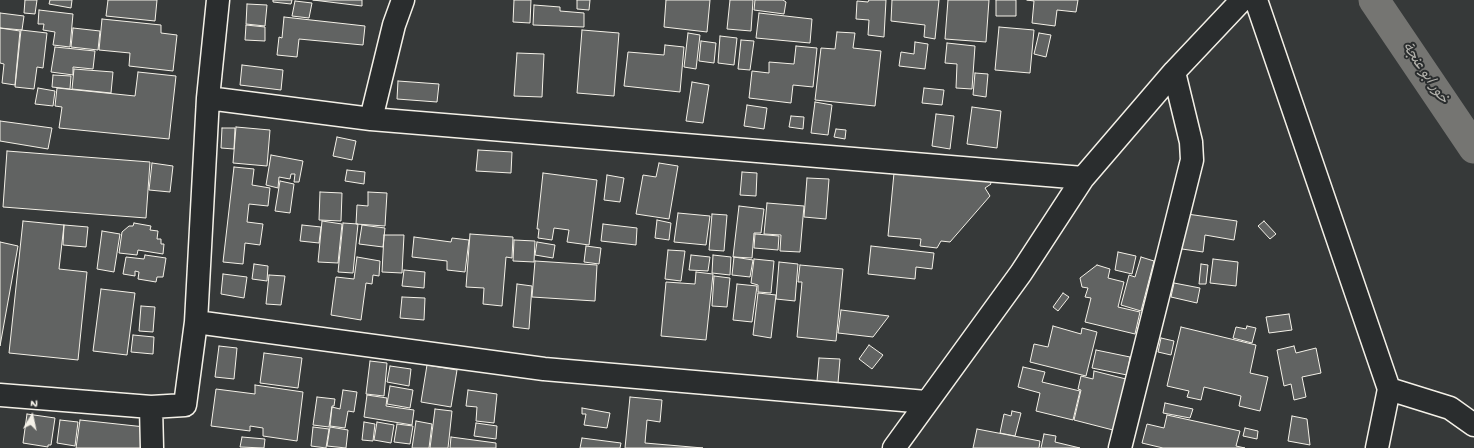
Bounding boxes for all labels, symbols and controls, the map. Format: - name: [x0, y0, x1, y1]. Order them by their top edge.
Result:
- water label: خور ابو عنجة: [1397, 40, 1451, 108]
- north arrow: [12, 396, 52, 436]
- text: N: [29, 398, 38, 411]

